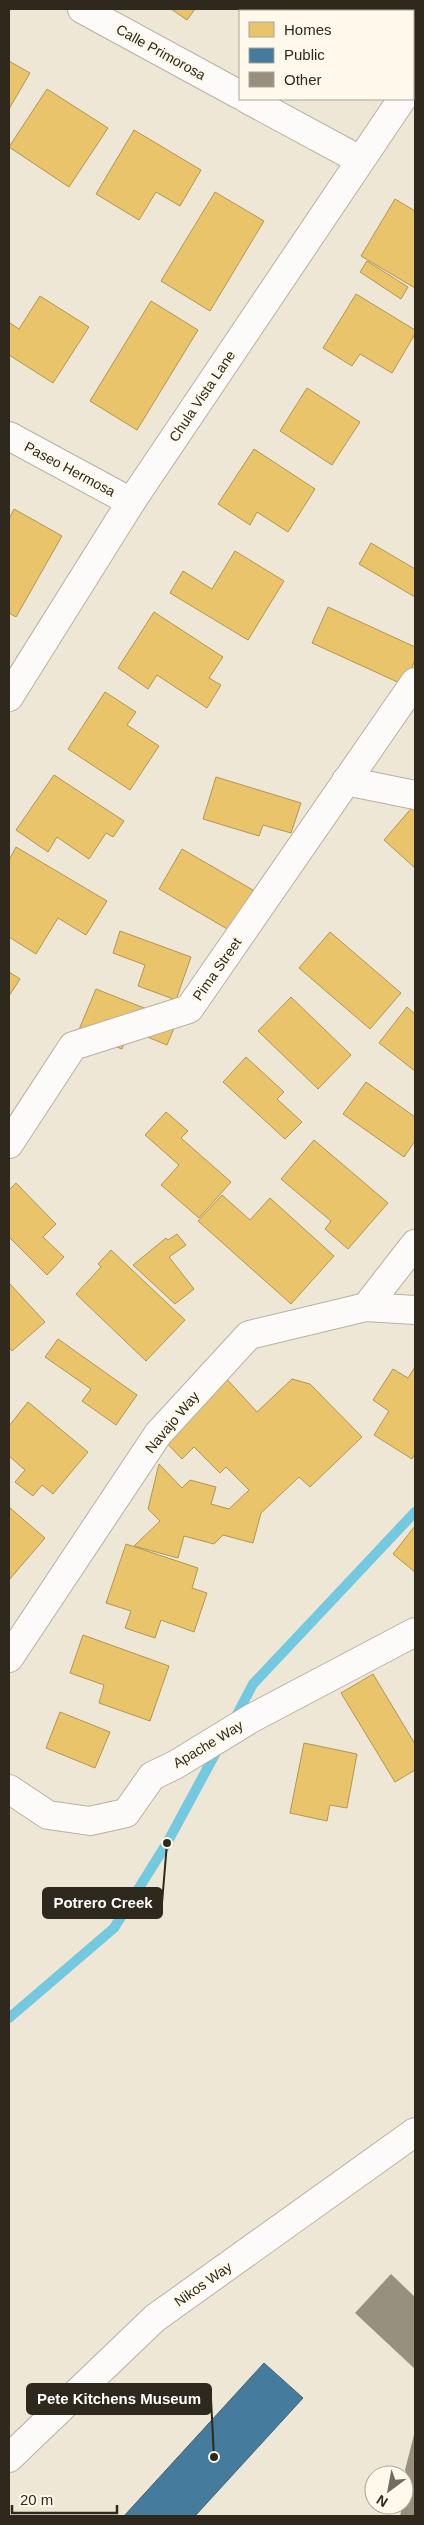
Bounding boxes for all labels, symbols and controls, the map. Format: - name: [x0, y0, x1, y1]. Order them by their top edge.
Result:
- legend: [239, 10, 414, 100]
- street label: Calle Primorosa: [114, 21, 209, 83]
- text: Homes: [284, 21, 332, 38]
- text: Public: [284, 46, 325, 63]
- text: Other: [284, 71, 322, 88]
- street label: Chula Vista Lane: [166, 347, 238, 445]
- street label: Paseo Hermosa: [22, 438, 118, 500]
- street label: Pima Street: [189, 934, 245, 1004]
- street label: Navajo Way: [142, 1388, 202, 1456]
- street label: Apache Way: [170, 1717, 246, 1771]
- callout: Potrero Creek: [43, 1888, 162, 1918]
- text: Potrero Creek: [53, 1894, 153, 1911]
- street label: Nikos Way: [171, 2258, 235, 2310]
- callout: Pete Kitchens Museum: [27, 2384, 211, 2414]
- text: Pete Kitchens Museum: [37, 2390, 201, 2407]
- north arrow: [364, 2465, 414, 2515]
- scale bar: [12, 2482, 118, 2514]
- text: 20 m: [20, 2491, 53, 2508]
- text: N: [374, 2492, 391, 2510]

